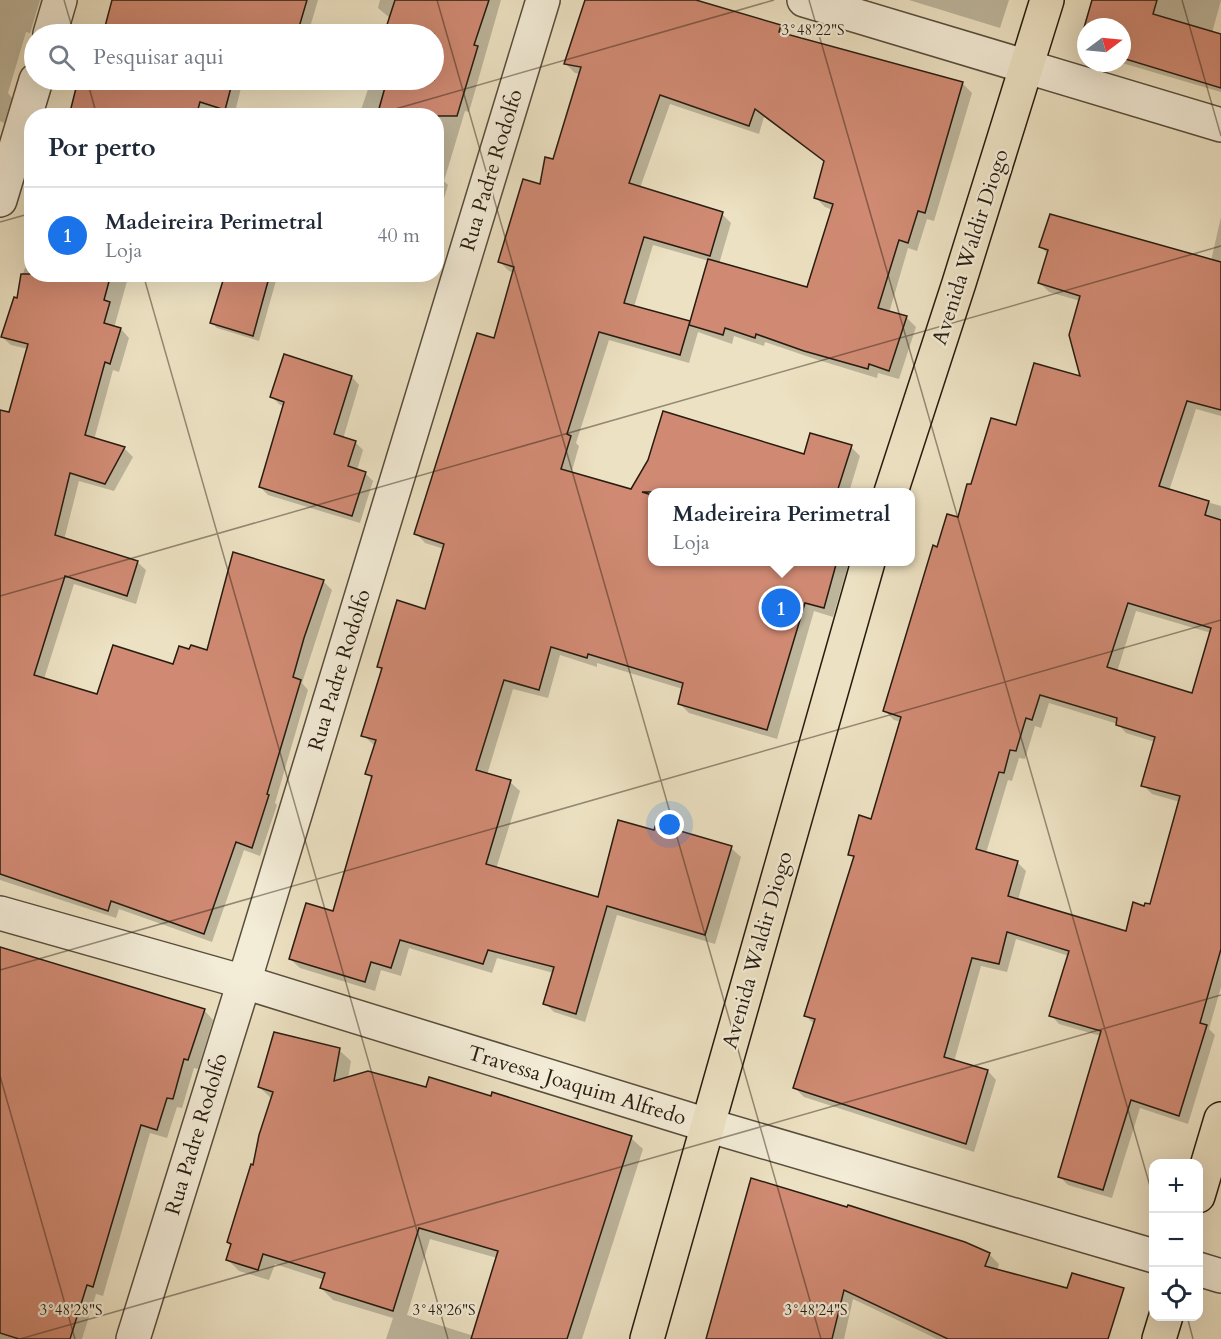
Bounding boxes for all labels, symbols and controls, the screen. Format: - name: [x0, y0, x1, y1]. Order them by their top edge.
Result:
- north arrow: [1077, 18, 1131, 72]
- text: 3°48'22"S: [781, 20, 845, 40]
- search box: [24, 24, 444, 90]
- icon: search: [45, 41, 78, 74]
- text: Pesquisar aqui: [93, 42, 224, 72]
- street label: Rua Padre Rodolfo: [453, 86, 530, 255]
- text: Por perto: [48, 130, 156, 165]
- street label: Avenida Waldir Diogo: [925, 146, 1016, 349]
- text: Madeireira Perimetral: [105, 207, 323, 237]
- text: 1: [62, 222, 73, 249]
- text: 40 m: [377, 222, 420, 249]
- text: Loja: [105, 237, 142, 264]
- popup: [648, 488, 915, 566]
- text: Madeireira Perimetral: [673, 499, 890, 529]
- text: Loja: [673, 529, 710, 556]
- street label: Rua Padre Rodolfo: [301, 586, 378, 755]
- pin: 1: [762, 586, 800, 630]
- your location: [655, 810, 684, 839]
- street label: Avenida Waldir Diogo: [715, 848, 800, 1052]
- street label: Travessa Joaquim Alfredo: [464, 1038, 690, 1133]
- street label: Rua Padre Rodolfo: [158, 1050, 235, 1219]
- map controls: [1149, 1159, 1203, 1321]
- button: +: [1149, 1159, 1203, 1213]
- button: −: [1149, 1213, 1203, 1267]
- button: locate: [1149, 1267, 1203, 1321]
- text: 3°48'28"S: [39, 1300, 103, 1320]
- text: 3°48'26"S: [412, 1300, 476, 1320]
- text: 3°48'24"S: [784, 1300, 848, 1320]

